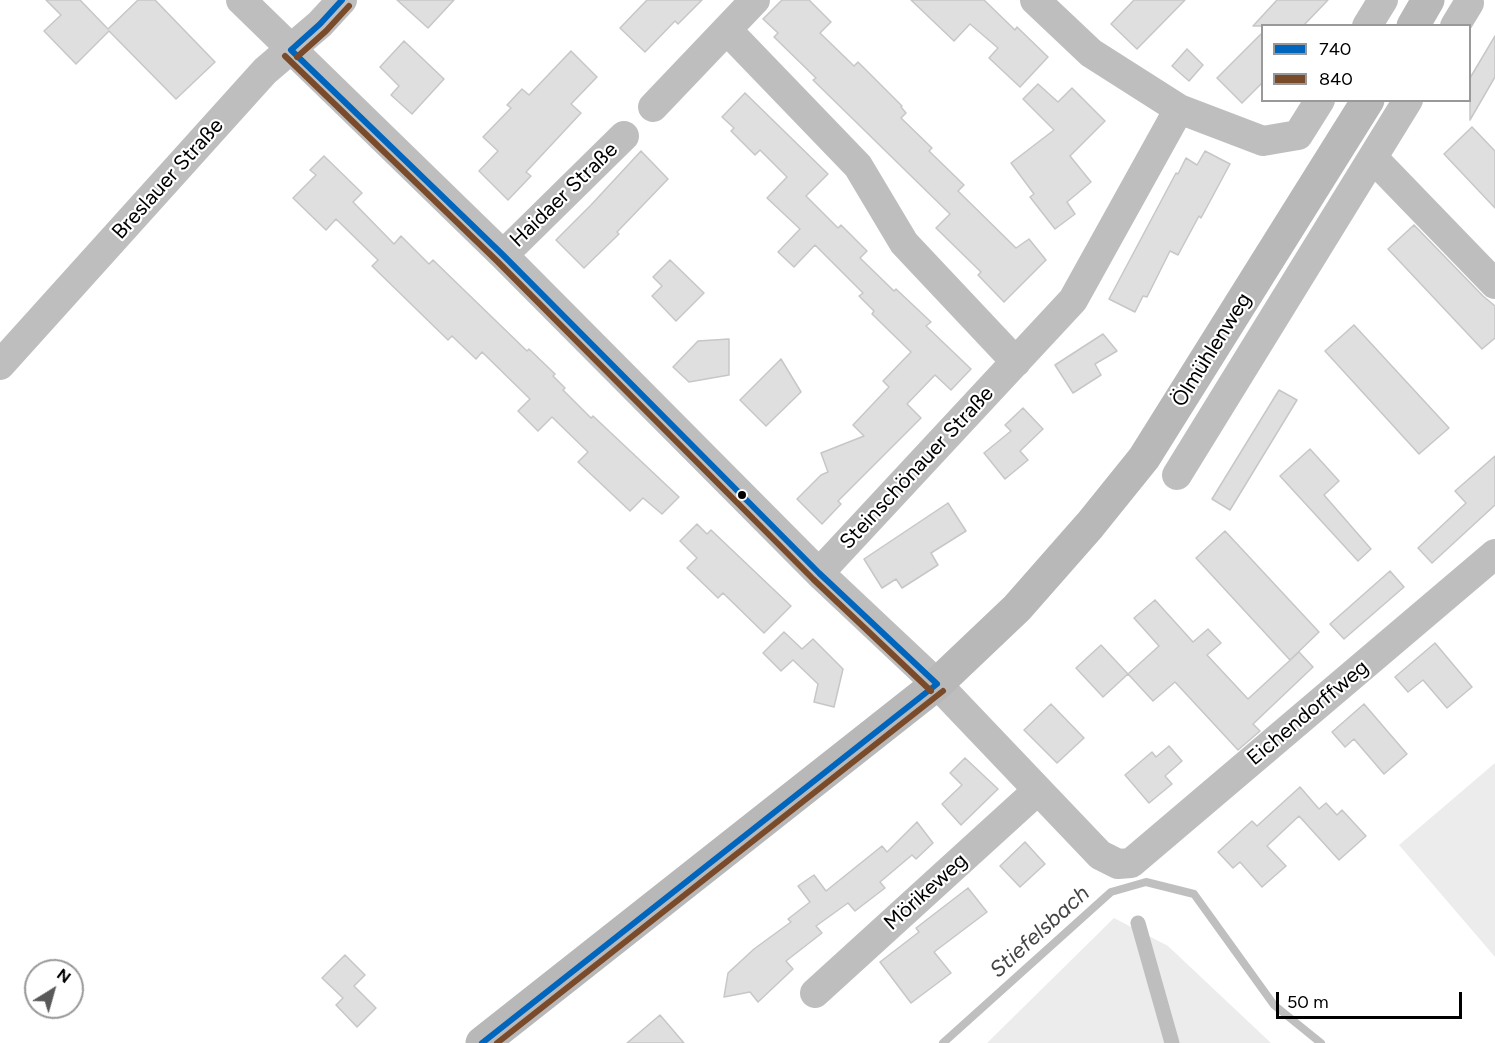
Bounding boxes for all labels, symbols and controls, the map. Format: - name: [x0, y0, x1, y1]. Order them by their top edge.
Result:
- legend: [1261, 24, 1471, 102]
- text: 740: [1319, 38, 1351, 60]
- text: 840: [1319, 68, 1353, 90]
- street label: Breslauer Straße: [107, 113, 229, 245]
- street label: Haidaer Straße: [505, 137, 623, 253]
- street label: Ölmühlenweg: [1167, 288, 1257, 412]
- street label: Steinschönauer Straße: [835, 381, 999, 555]
- unlabelled marker: [736, 489, 748, 501]
- street label: Eichendorffweg: [1242, 655, 1374, 771]
- street label: Mörikeweg: [879, 848, 973, 936]
- water label: Stiefelsbach: [985, 881, 1095, 983]
- north arrow: [24, 959, 84, 1019]
- text: N: [53, 965, 75, 987]
- scale bar: [1279, 980, 1465, 1018]
- text: 50 m: [1287, 991, 1329, 1013]

